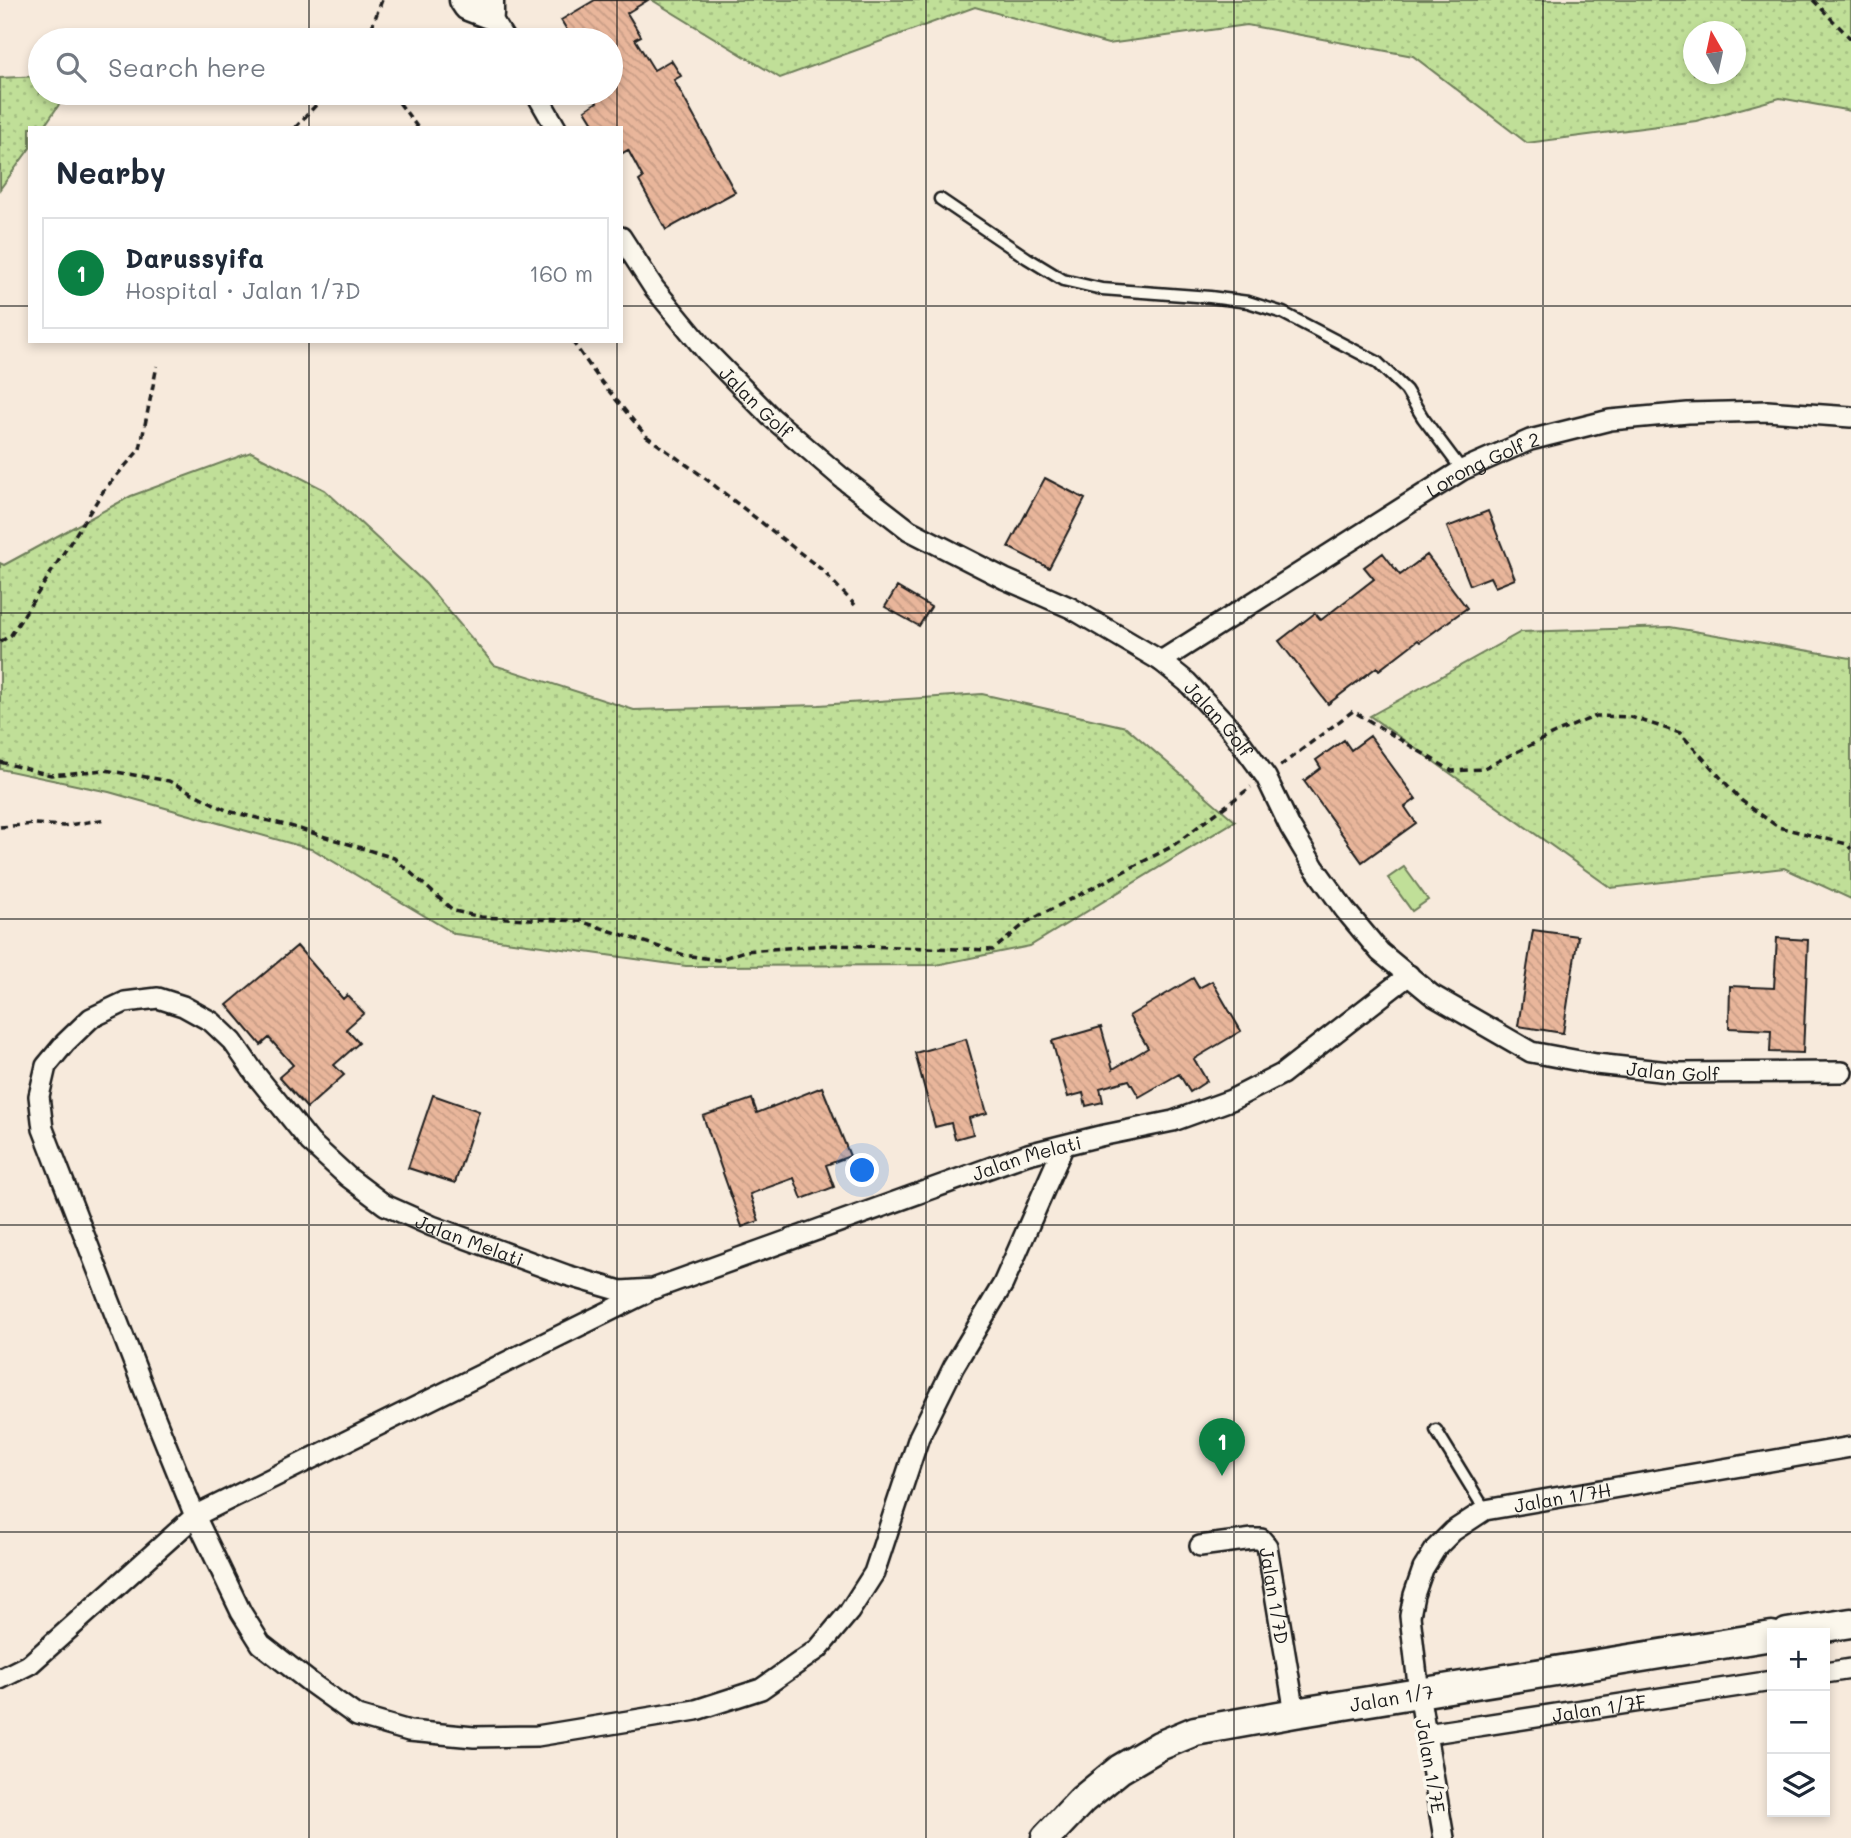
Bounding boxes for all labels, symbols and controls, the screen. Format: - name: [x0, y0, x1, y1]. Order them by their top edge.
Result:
- north arrow: [1683, 21, 1746, 84]
- search box: [28, 28, 623, 105]
- icon: search: [52, 48, 90, 86]
- text: Search here: [108, 50, 266, 84]
- text: Nearby: [56, 152, 166, 192]
- text: Darussyifa: [125, 241, 264, 275]
- text: 1: [76, 258, 86, 288]
- text: 160 m: [529, 258, 593, 288]
- text: Hospital · Jalan 1/7D: [125, 275, 361, 305]
- street label: Jalan Golf: [715, 360, 799, 443]
- street label: Lorong Golf 2: [1421, 426, 1542, 502]
- street label: Jalan Golf: [1179, 675, 1260, 762]
- street label: Jalan Golf: [1625, 1055, 1720, 1086]
- street label: Jalan Melati: [968, 1129, 1084, 1186]
- your location: [845, 1153, 879, 1187]
- street label: Jalan Melati: [412, 1208, 527, 1271]
- pin: 1: [1199, 1418, 1245, 1476]
- street label: Jalan 1/7H: [1512, 1476, 1613, 1517]
- street label: Jalan 1/7D: [1255, 1545, 1296, 1646]
- map controls: [1767, 1628, 1830, 1817]
- button: +: [1767, 1628, 1830, 1691]
- street label: Jalan 1/7: [1348, 1678, 1435, 1717]
- street label: Jalan 1/7F: [1550, 1688, 1648, 1727]
- button: −: [1767, 1691, 1830, 1754]
- street label: Jalan 1/7E: [1410, 1717, 1452, 1815]
- button: layers: [1767, 1754, 1830, 1817]

